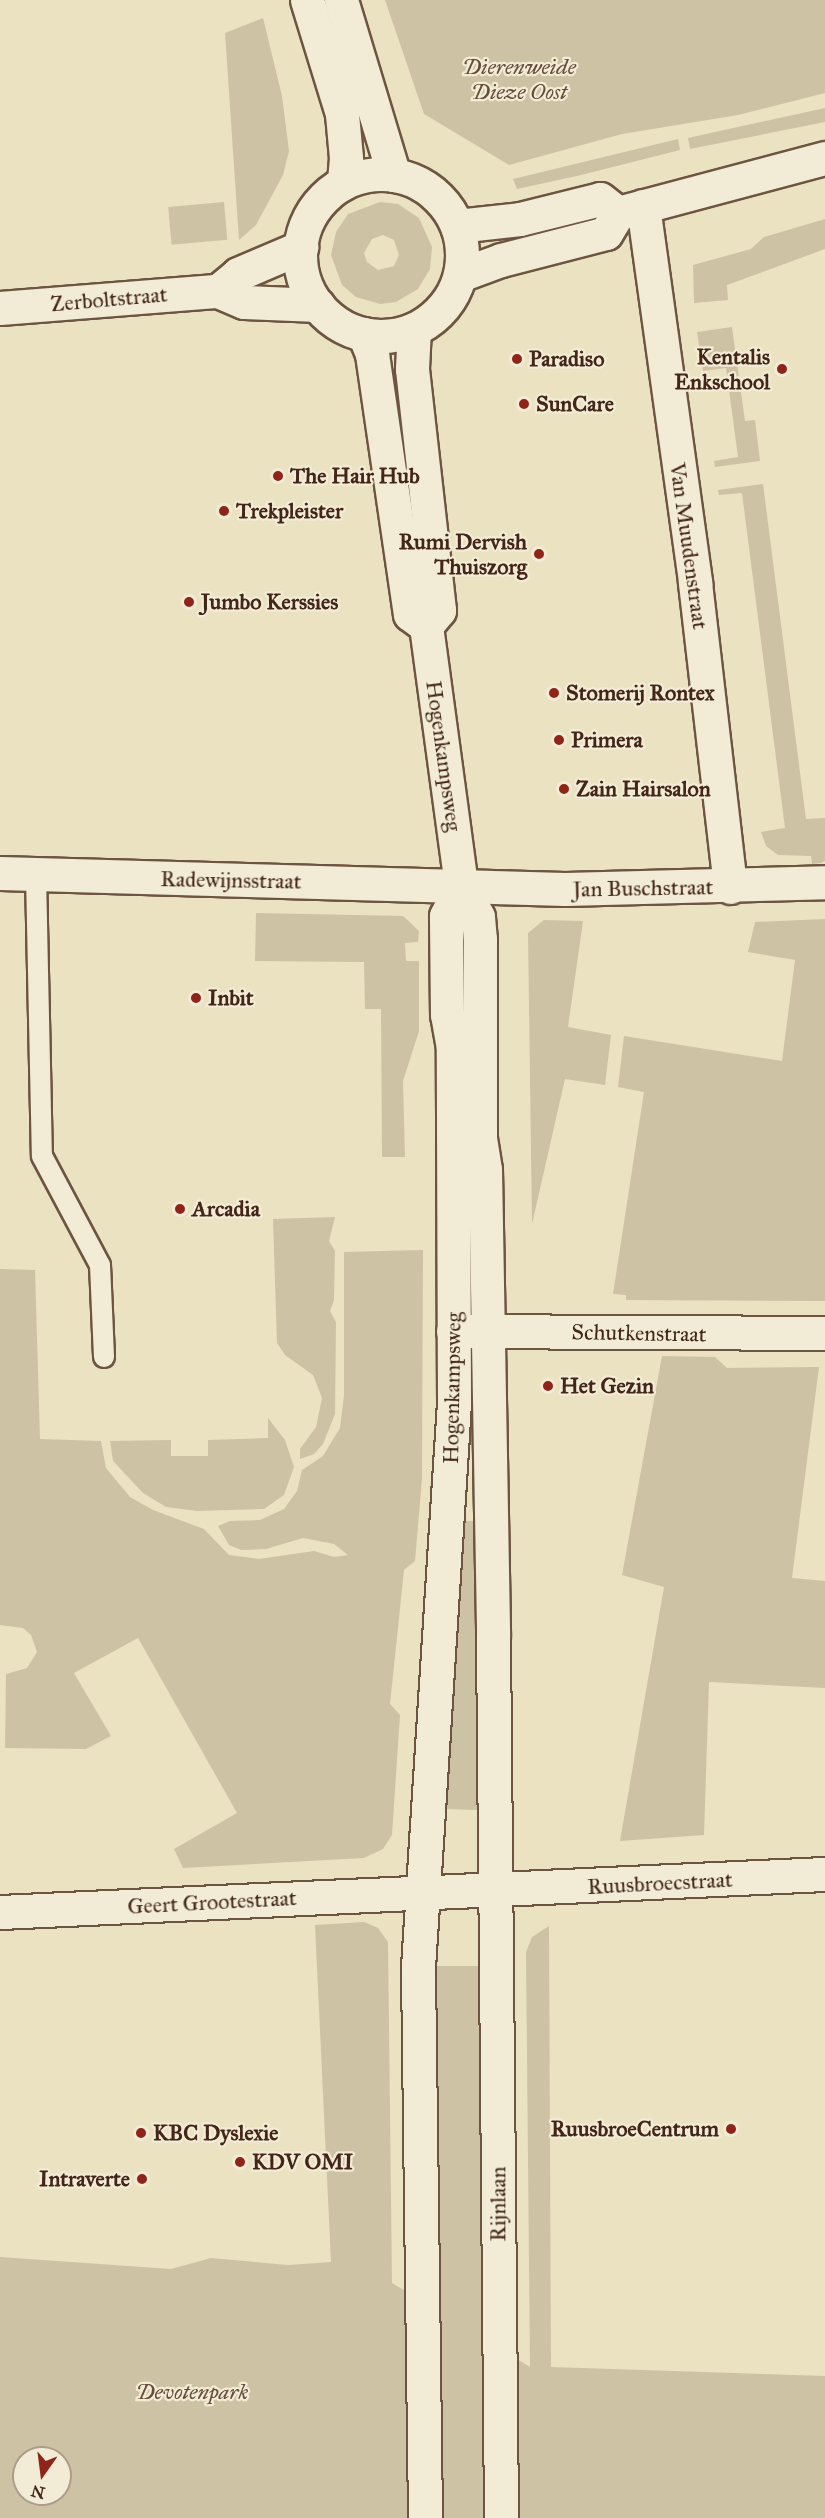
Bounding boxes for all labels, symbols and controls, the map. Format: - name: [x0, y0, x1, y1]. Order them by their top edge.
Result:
- park label: Dierenweide Dieze Oost: [462, 53, 576, 104]
- street label: Zerboltstraat: [50, 281, 168, 317]
- place label: Kentalis Enkschool: [674, 343, 770, 394]
- place label: Paradiso: [529, 346, 604, 372]
- marker: Paradiso: [510, 352, 524, 366]
- marker: Kentalis Enkschool: [775, 362, 789, 376]
- place label: SunCare: [536, 391, 614, 417]
- marker: SunCare: [517, 397, 531, 411]
- street label: Van Muudenstraat: [664, 461, 714, 631]
- place label: The Hair Hub: [290, 463, 420, 489]
- marker: The Hair Hub: [271, 469, 285, 483]
- place label: Trekpleister: [236, 498, 343, 524]
- marker: Trekpleister: [217, 504, 231, 518]
- place label: Rumi Dervish Thuiszorg: [399, 528, 527, 580]
- marker: Rumi Dervish Thuiszorg: [532, 547, 546, 561]
- place label: Jumbo Kerssies: [201, 589, 338, 615]
- marker: Jumbo Kerssies: [182, 595, 196, 609]
- street label: Hogenkampsweg: [420, 679, 468, 833]
- place label: Stomerij Rontex: [566, 680, 715, 706]
- marker: Stomerij Rontex: [547, 686, 561, 700]
- place label: Primera: [571, 727, 643, 753]
- marker: Primera: [552, 733, 566, 747]
- place label: Zain Hairsalon: [576, 776, 711, 802]
- marker: Zain Hairsalon: [557, 782, 571, 796]
- street label: Radewijnsstraat: [160, 866, 302, 894]
- street label: Jan Buschstraat: [573, 874, 713, 902]
- place label: Inbit: [208, 985, 254, 1011]
- marker: Inbit: [189, 991, 203, 1005]
- place label: Arcadia: [192, 1196, 260, 1222]
- marker: Arcadia: [173, 1202, 187, 1216]
- street label: Hogenkampsweg: [437, 1312, 467, 1464]
- street label: Schutkenstraat: [571, 1319, 707, 1347]
- place label: Het Gezin: [560, 1373, 654, 1399]
- marker: Het Gezin: [541, 1379, 555, 1393]
- street label: Ruusbroecstraat: [587, 1866, 733, 1900]
- street label: Geert Grootestraat: [127, 1884, 297, 1920]
- place label: RuusbroeCentrum: [551, 2116, 719, 2142]
- place label: KBC Dyslexie: [153, 2120, 278, 2146]
- marker: RuusbroeCentrum: [724, 2122, 738, 2136]
- marker: KBC Dyslexie: [134, 2126, 148, 2140]
- place label: KDV OMI: [252, 2149, 353, 2175]
- marker: KDV OMI: [233, 2155, 247, 2169]
- place label: Intraverte: [39, 2166, 130, 2192]
- street label: Rijnlaan: [485, 2166, 511, 2242]
- marker: Intraverte: [135, 2172, 149, 2186]
- park label: Devotenpark: [136, 2379, 248, 2405]
- north arrow: [12, 2446, 72, 2506]
- text: N: [29, 2481, 47, 2503]

